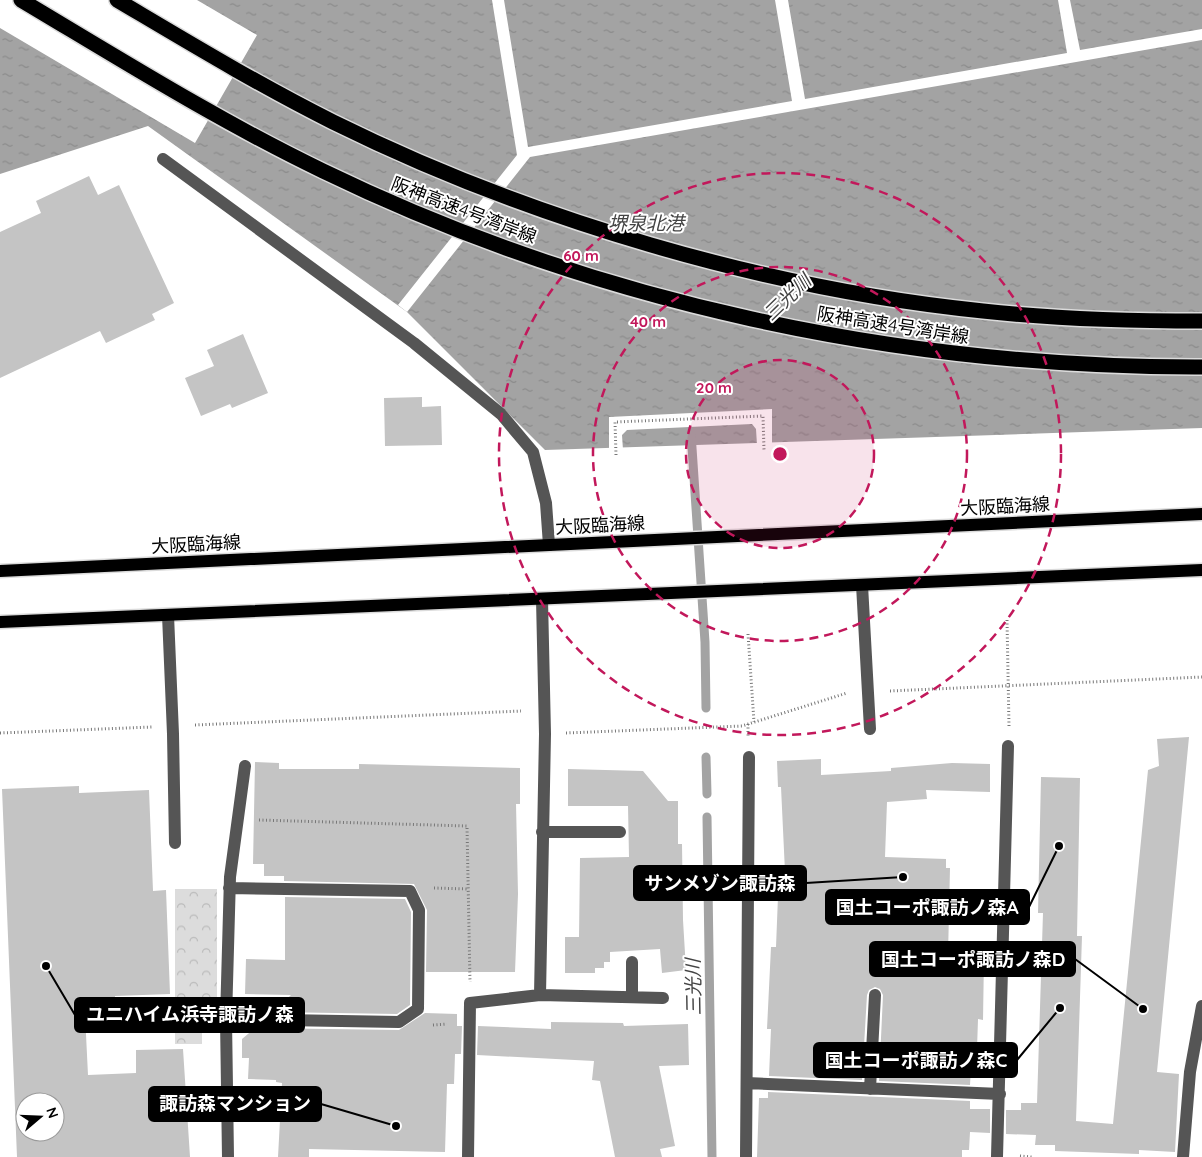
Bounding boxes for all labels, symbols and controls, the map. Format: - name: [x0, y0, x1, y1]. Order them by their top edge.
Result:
- street label: 阪神高速4号湾岸線: [388, 172, 540, 248]
- water label: 堺泉北港: [608, 211, 687, 235]
- text: 60 m: [563, 246, 599, 265]
- water label: 三光川: [758, 267, 817, 325]
- street label: 阪神高速4号湾岸線: [815, 302, 971, 348]
- text: 40 m: [630, 312, 666, 331]
- text: 20 m: [696, 378, 732, 397]
- centre of rings: [771, 445, 789, 463]
- street label: 大阪臨海線: [959, 492, 1051, 520]
- street label: 大阪臨海線: [554, 511, 646, 539]
- street label: 大阪臨海線: [150, 530, 242, 558]
- callout: サンメゾン諏訪森: [634, 866, 806, 900]
- text: サンメゾン諏訪森: [644, 871, 796, 895]
- callout: 国土コーポ諏訪ノ森A: [826, 890, 1029, 924]
- text: 国土コーポ諏訪ノ森A: [835, 895, 1019, 919]
- callout: 国土コーポ諏訪ノ森D: [870, 942, 1075, 976]
- text: 国土コーポ諏訪ノ森D: [881, 947, 1065, 971]
- water label: 三光川: [680, 956, 705, 1016]
- callout: ユニハイム浜寺諏訪ノ森: [75, 998, 304, 1032]
- text: ユニハイム浜寺諏訪ノ森: [86, 1002, 294, 1026]
- callout: 国土コーポ諏訪ノ森C: [814, 1043, 1017, 1077]
- text: 国土コーポ諏訪ノ森C: [825, 1048, 1008, 1072]
- callout: 諏訪森マンション: [149, 1087, 321, 1121]
- text: 諏訪森マンション: [159, 1091, 311, 1115]
- north arrow: [15, 1092, 65, 1142]
- text: N: [42, 1105, 62, 1121]

